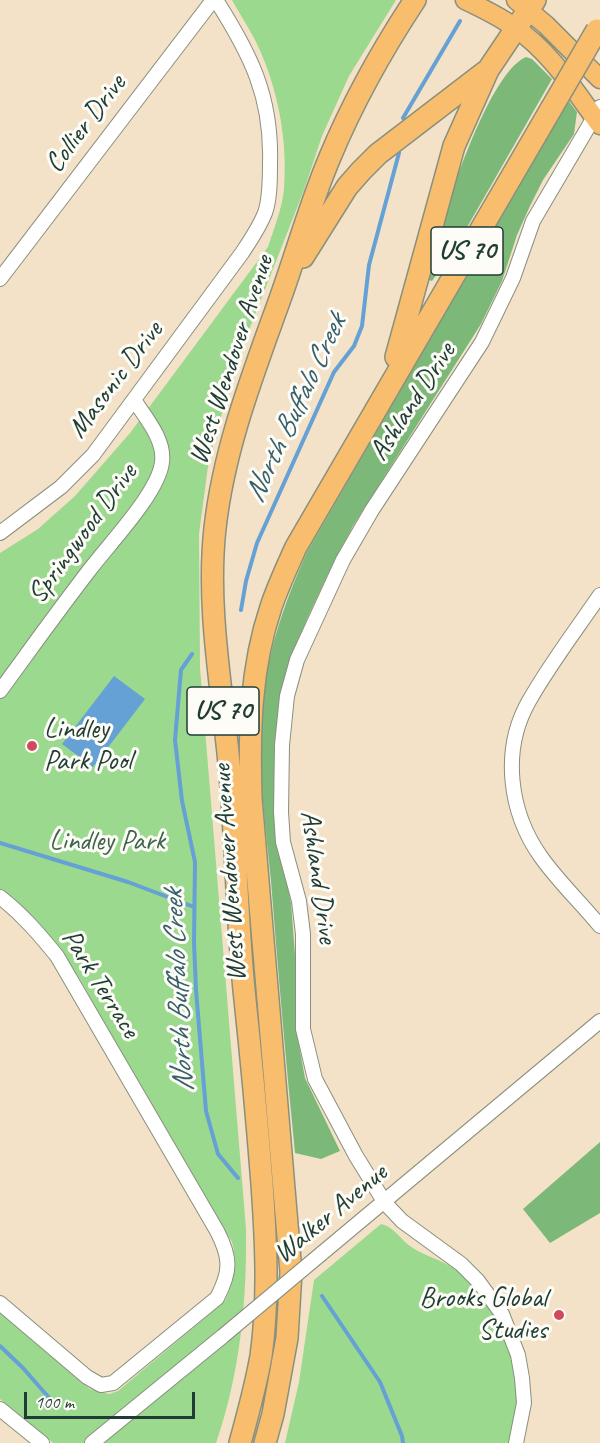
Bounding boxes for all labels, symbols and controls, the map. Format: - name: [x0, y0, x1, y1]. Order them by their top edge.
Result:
- street label: Collier Drive: [38, 68, 134, 180]
- road number: US 70: [431, 227, 503, 275]
- street label: West Wendover Avenue: [182, 251, 282, 469]
- water label: North Buffalo Creek: [237, 310, 355, 508]
- street label: Masonic Drive: [61, 315, 171, 445]
- street label: Ashland Drive: [363, 337, 463, 467]
- street label: Springwood Drive: [21, 458, 145, 610]
- road number: US 70: [187, 687, 259, 735]
- place label: Lindley Park Pool: [44, 713, 132, 779]
- marker: Lindley Park Pool: [25, 739, 39, 753]
- street label: West Wendover Avenue: [206, 763, 254, 983]
- street label: Ashland Drive: [292, 808, 344, 946]
- park label: Lindley Park: [49, 825, 165, 859]
- water label: North Buffalo Creek: [156, 889, 202, 1093]
- street label: Park Terrace: [54, 924, 146, 1044]
- street label: Walker Avenue: [267, 1157, 395, 1271]
- place label: Brooks Global Studies: [419, 1282, 547, 1348]
- marker: Brooks Global Studies: [552, 1308, 566, 1322]
- scale bar: [27, 1380, 198, 1418]
- text: 100 m: [35, 1391, 74, 1413]

